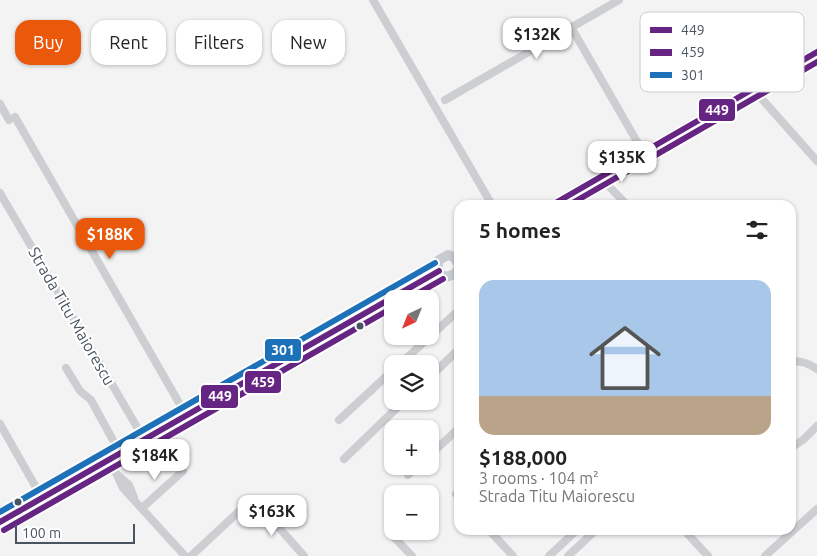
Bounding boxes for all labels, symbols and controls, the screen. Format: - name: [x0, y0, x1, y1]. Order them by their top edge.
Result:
- legend: [640, 12, 804, 92]
- pin: $132K: [502, 18, 572, 60]
- chip: Buy: [15, 20, 81, 65]
- chip: Rent: [91, 20, 166, 65]
- chip: Filters: [176, 20, 262, 65]
- chip: New: [272, 20, 345, 65]
- text: 449: [681, 22, 705, 38]
- text: $132K: [514, 25, 560, 43]
- text: 459: [681, 44, 705, 60]
- text: 301: [681, 67, 705, 83]
- line badge: 449: [698, 98, 736, 122]
- text: 449: [705, 102, 729, 118]
- pin: $135K: [587, 140, 657, 183]
- text: $135K: [599, 148, 645, 166]
- icon: filters: [743, 216, 771, 244]
- pin: $188K: [75, 218, 145, 260]
- text: 5 homes: [479, 218, 561, 242]
- text: $188K: [87, 225, 133, 243]
- street label: Strada Titu Maiorescu: [25, 244, 119, 388]
- north arrow: [384, 290, 439, 345]
- map controls: [384, 290, 439, 540]
- icon: home: [580, 313, 670, 403]
- unlabelled marker: [355, 321, 365, 331]
- line badge: 301: [264, 338, 302, 362]
- text: 301: [271, 342, 295, 358]
- button: layers: [384, 355, 439, 410]
- line badge: 459: [244, 370, 282, 394]
- text: 459: [251, 374, 275, 390]
- line badge: 449: [200, 384, 239, 409]
- text: 449: [208, 388, 232, 404]
- button: +: [384, 420, 439, 475]
- pin: $184K: [120, 438, 190, 481]
- text: $188,000: [479, 445, 567, 469]
- text: $184K: [132, 446, 178, 464]
- text: 3 rooms · 104 m²: [479, 469, 599, 487]
- button: −: [384, 485, 439, 540]
- text: Strada Titu Maiorescu: [479, 487, 635, 505]
- pin: $163K: [237, 494, 307, 537]
- unlabelled marker: [13, 497, 23, 507]
- text: $163K: [249, 502, 295, 520]
- scale bar: [15, 521, 135, 544]
- text: 100 m: [22, 525, 61, 541]

